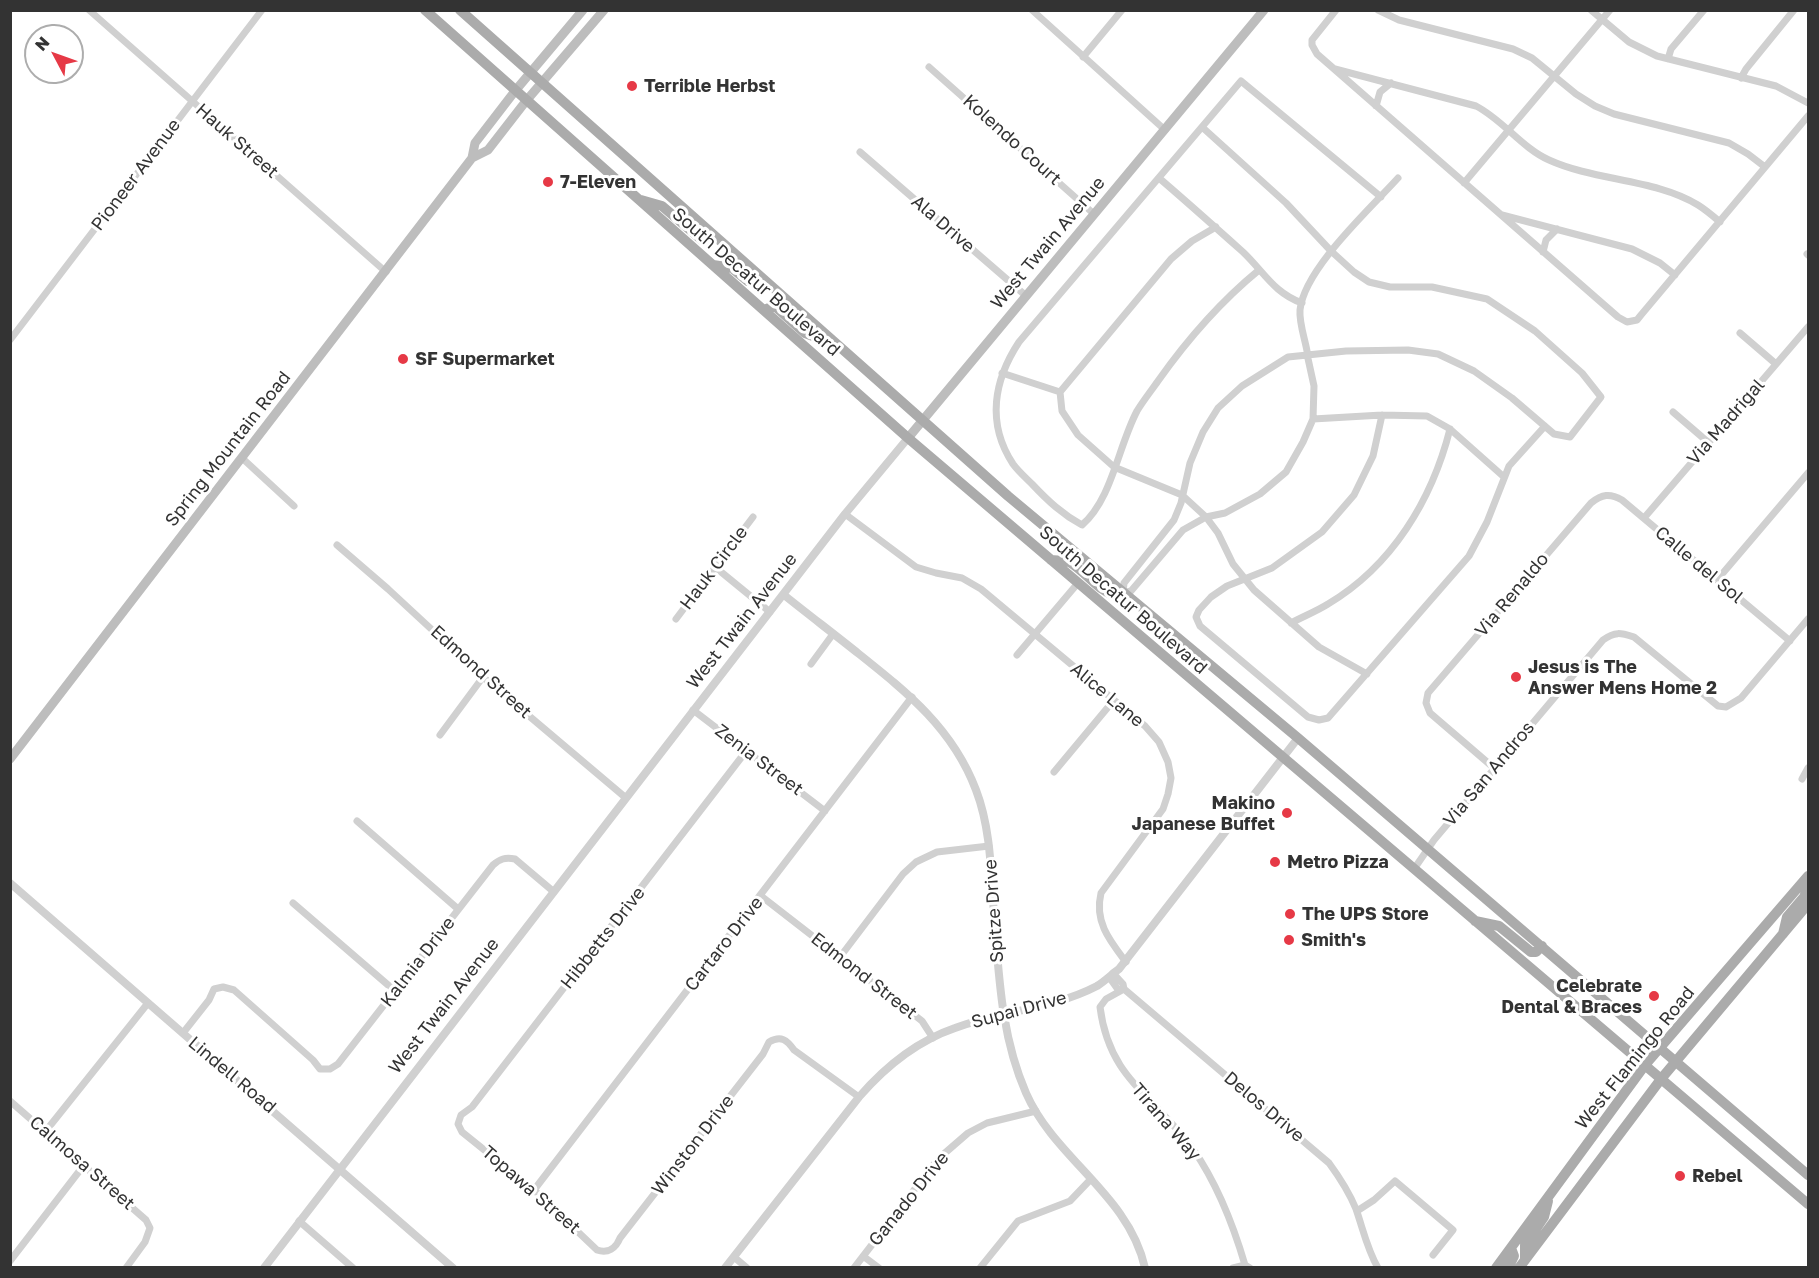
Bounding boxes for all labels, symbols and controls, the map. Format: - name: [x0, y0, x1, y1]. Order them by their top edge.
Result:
- north arrow: [24, 24, 84, 84]
- text: N: [30, 32, 53, 55]
- place label: Terrible Herbst: [644, 75, 776, 97]
- marker: Terrible Herbst: [625, 79, 639, 93]
- street label: Kolendo Court: [958, 90, 1066, 190]
- street label: Hauk Street: [191, 99, 283, 183]
- street label: Pioneer Avenue: [87, 115, 185, 235]
- place label: 7-Eleven: [560, 171, 636, 193]
- street label: West Twain Avenue: [986, 172, 1110, 314]
- marker: 7-Eleven: [541, 175, 555, 189]
- street label: Ala Drive: [907, 191, 979, 257]
- street label: South Decatur Boulevard: [668, 203, 844, 361]
- place label: SF Supermarket: [415, 348, 555, 370]
- marker: SF Supermarket: [396, 352, 410, 366]
- street label: Spring Mountain Road: [161, 367, 295, 531]
- street label: Via Madrigal: [1683, 374, 1769, 470]
- street label: South Decatur Boulevard: [1035, 521, 1211, 679]
- street label: Hauk Circle: [676, 522, 752, 614]
- street label: Calle del Sol: [1650, 522, 1748, 608]
- street label: West Twain Avenue: [682, 549, 802, 693]
- street label: Via Renaldo: [1471, 549, 1553, 641]
- street label: Edmond Street: [426, 621, 536, 723]
- place label: Jesus is The Answer Mens Home 2: [1528, 656, 1717, 698]
- street label: Alice Lane: [1066, 658, 1148, 732]
- marker: Jesus is The Answer Mens Home 2: [1509, 670, 1523, 684]
- street label: Via San Andros: [1439, 717, 1539, 831]
- street label: Zenia Street: [711, 720, 807, 800]
- place label: Makino Japanese Buffet: [1132, 792, 1275, 834]
- marker: Makino Japanese Buffet: [1280, 806, 1294, 820]
- place label: Metro Pizza: [1287, 851, 1389, 873]
- marker: Metro Pizza: [1268, 855, 1282, 869]
- street label: Spitze Drive: [980, 859, 1008, 963]
- street label: Hibbetts Drive: [556, 883, 650, 993]
- street label: Cartaro Drive: [680, 892, 768, 996]
- place label: The UPS Store: [1302, 903, 1429, 925]
- marker: The UPS Store: [1283, 907, 1297, 921]
- street label: Kalmia Drive: [376, 913, 460, 1011]
- street label: Edmond Street: [807, 928, 921, 1024]
- place label: Smith's: [1301, 929, 1366, 951]
- marker: Smith's: [1282, 933, 1296, 947]
- street label: West Twain Avenue: [384, 934, 504, 1078]
- place label: Celebrate Dental & Braces: [1501, 975, 1642, 1018]
- street label: West Flamingo Road: [1571, 982, 1699, 1134]
- street label: Supai Drive: [969, 987, 1069, 1033]
- marker: Celebrate Dental & Braces: [1647, 989, 1661, 1003]
- street label: Lindell Road: [184, 1032, 280, 1118]
- street label: Delos Drive: [1219, 1067, 1309, 1147]
- street label: Tirana Way: [1127, 1079, 1205, 1165]
- street label: Winston Drive: [647, 1091, 739, 1199]
- street label: Calmosa Street: [25, 1111, 139, 1215]
- street label: Topawa Street: [477, 1141, 585, 1239]
- street label: Ganado Drive: [864, 1147, 954, 1251]
- place label: Rebel: [1692, 1165, 1743, 1187]
- marker: Rebel: [1673, 1169, 1687, 1183]

